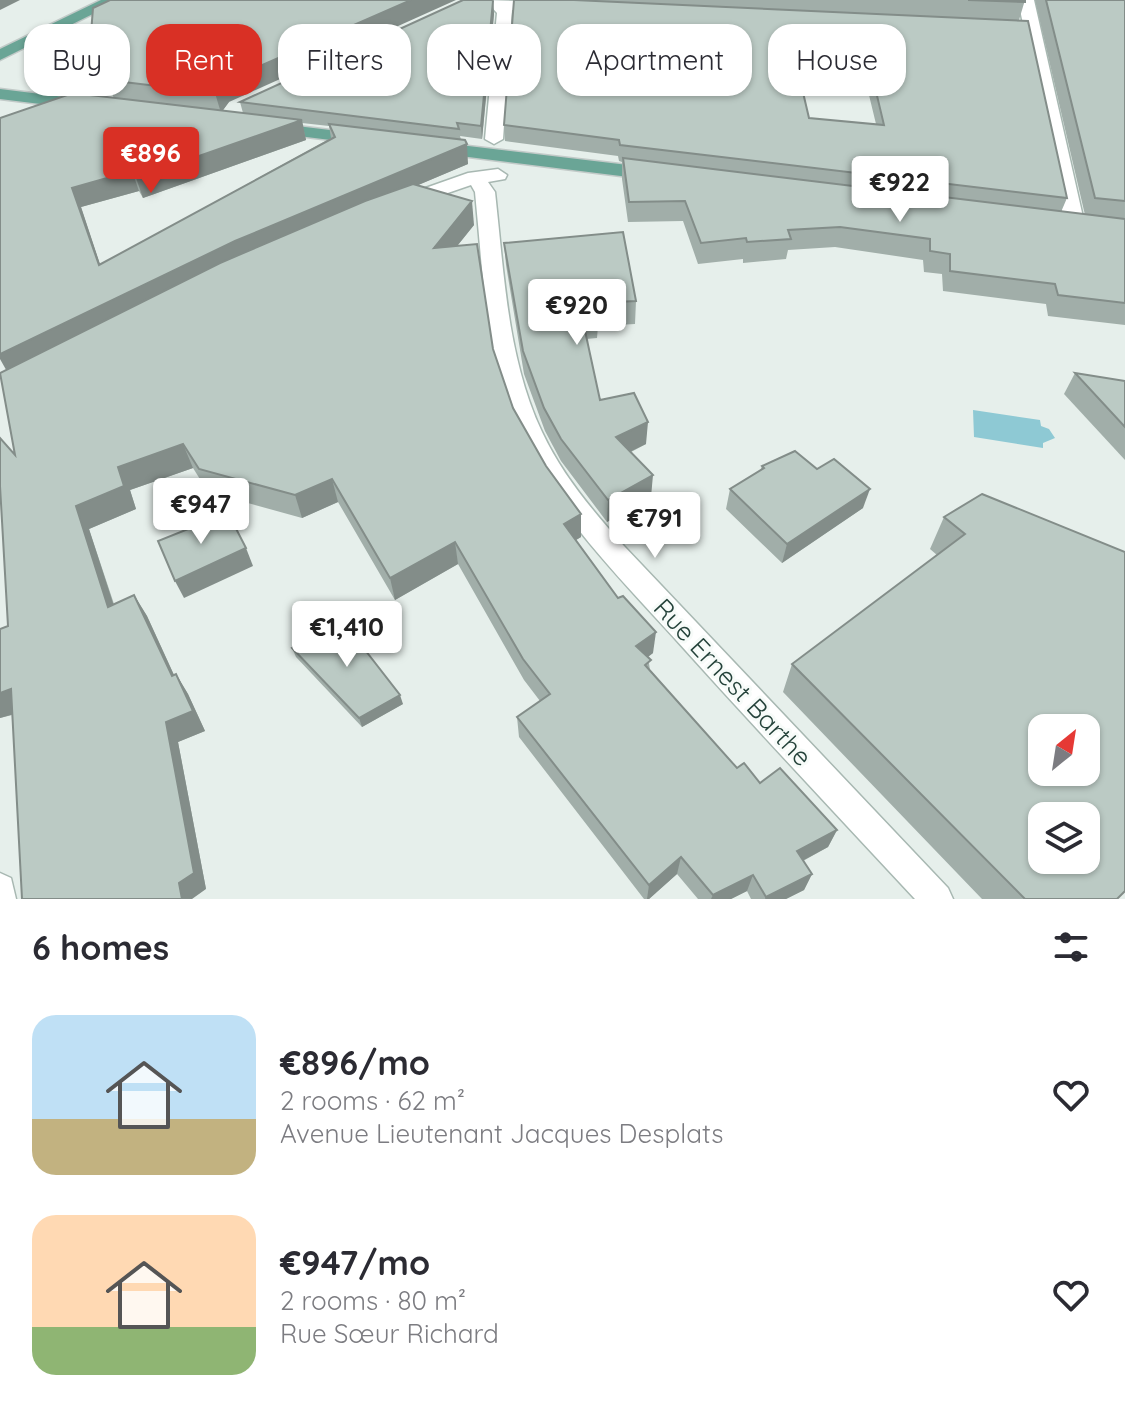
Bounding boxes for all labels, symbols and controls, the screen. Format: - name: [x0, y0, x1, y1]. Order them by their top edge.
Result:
- chip: Buy: [24, 24, 130, 96]
- chip: Rent: [146, 24, 262, 96]
- chip: Filters: [278, 24, 411, 96]
- chip: New: [427, 24, 541, 96]
- chip: Apartment: [557, 24, 752, 96]
- chip: House: [768, 24, 906, 96]
- pin: €896: [104, 127, 198, 195]
- text: €896: [121, 136, 181, 169]
- pin: €922: [853, 156, 947, 224]
- text: €922: [870, 165, 930, 198]
- pin: €920: [530, 279, 624, 347]
- text: €920: [546, 288, 608, 321]
- pin: €947: [154, 478, 248, 546]
- text: €947: [171, 487, 231, 520]
- pin: €791: [608, 492, 702, 560]
- text: €791: [627, 501, 683, 534]
- street label: Rue Ernest Barthe: [647, 591, 819, 773]
- pin: €1,410: [282, 601, 412, 669]
- text: €1,410: [310, 610, 384, 643]
- north arrow: [1028, 714, 1100, 786]
- map controls: [1028, 714, 1100, 874]
- button: layers: [1028, 802, 1100, 874]
- icon: filters: [1049, 925, 1093, 969]
- text: 6 homes: [32, 926, 169, 969]
- text: €896/mo: [280, 1041, 430, 1084]
- icon: home: [96, 1047, 192, 1143]
- icon: heart: [1049, 1073, 1093, 1117]
- text: 2 rooms · 62 m²: [280, 1084, 465, 1117]
- text: Avenue Lieutenant Jacques Desplats: [280, 1117, 723, 1150]
- text: €947/mo: [280, 1241, 430, 1284]
- icon: home: [96, 1247, 192, 1343]
- icon: heart: [1049, 1273, 1093, 1317]
- text: 2 rooms · 80 m²: [280, 1284, 466, 1317]
- text: Rue Sœur Richard: [280, 1317, 499, 1350]

